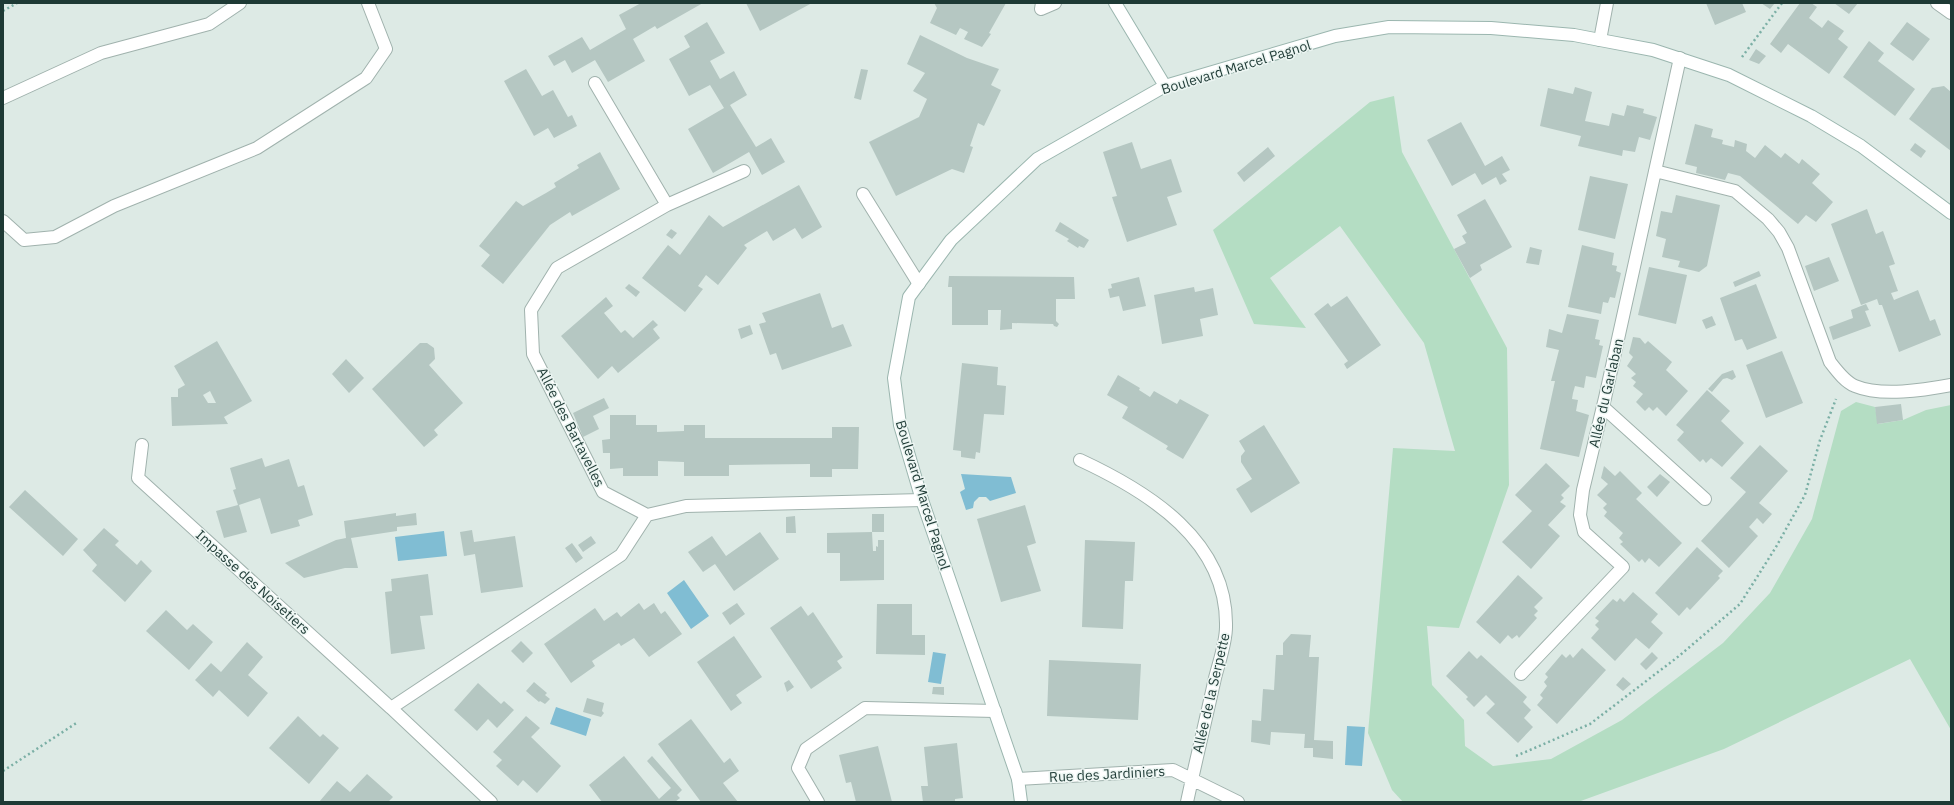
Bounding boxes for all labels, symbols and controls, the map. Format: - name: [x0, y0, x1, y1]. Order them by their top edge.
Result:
- street label: Boulevard Marcel Pagnol: [1159, 36, 1313, 98]
- street label: Allée du Garlaban: [1585, 337, 1627, 449]
- street label: Allée des Bartavelles: [533, 364, 609, 490]
- street label: Boulevard Marcel Pagnol: [892, 418, 954, 572]
- street label: Impasse des Noisetiers: [192, 526, 314, 638]
- street label: Allée de la Serpette: [1188, 631, 1234, 755]
- street label: Rue des Jardiniers: [1048, 762, 1166, 786]

